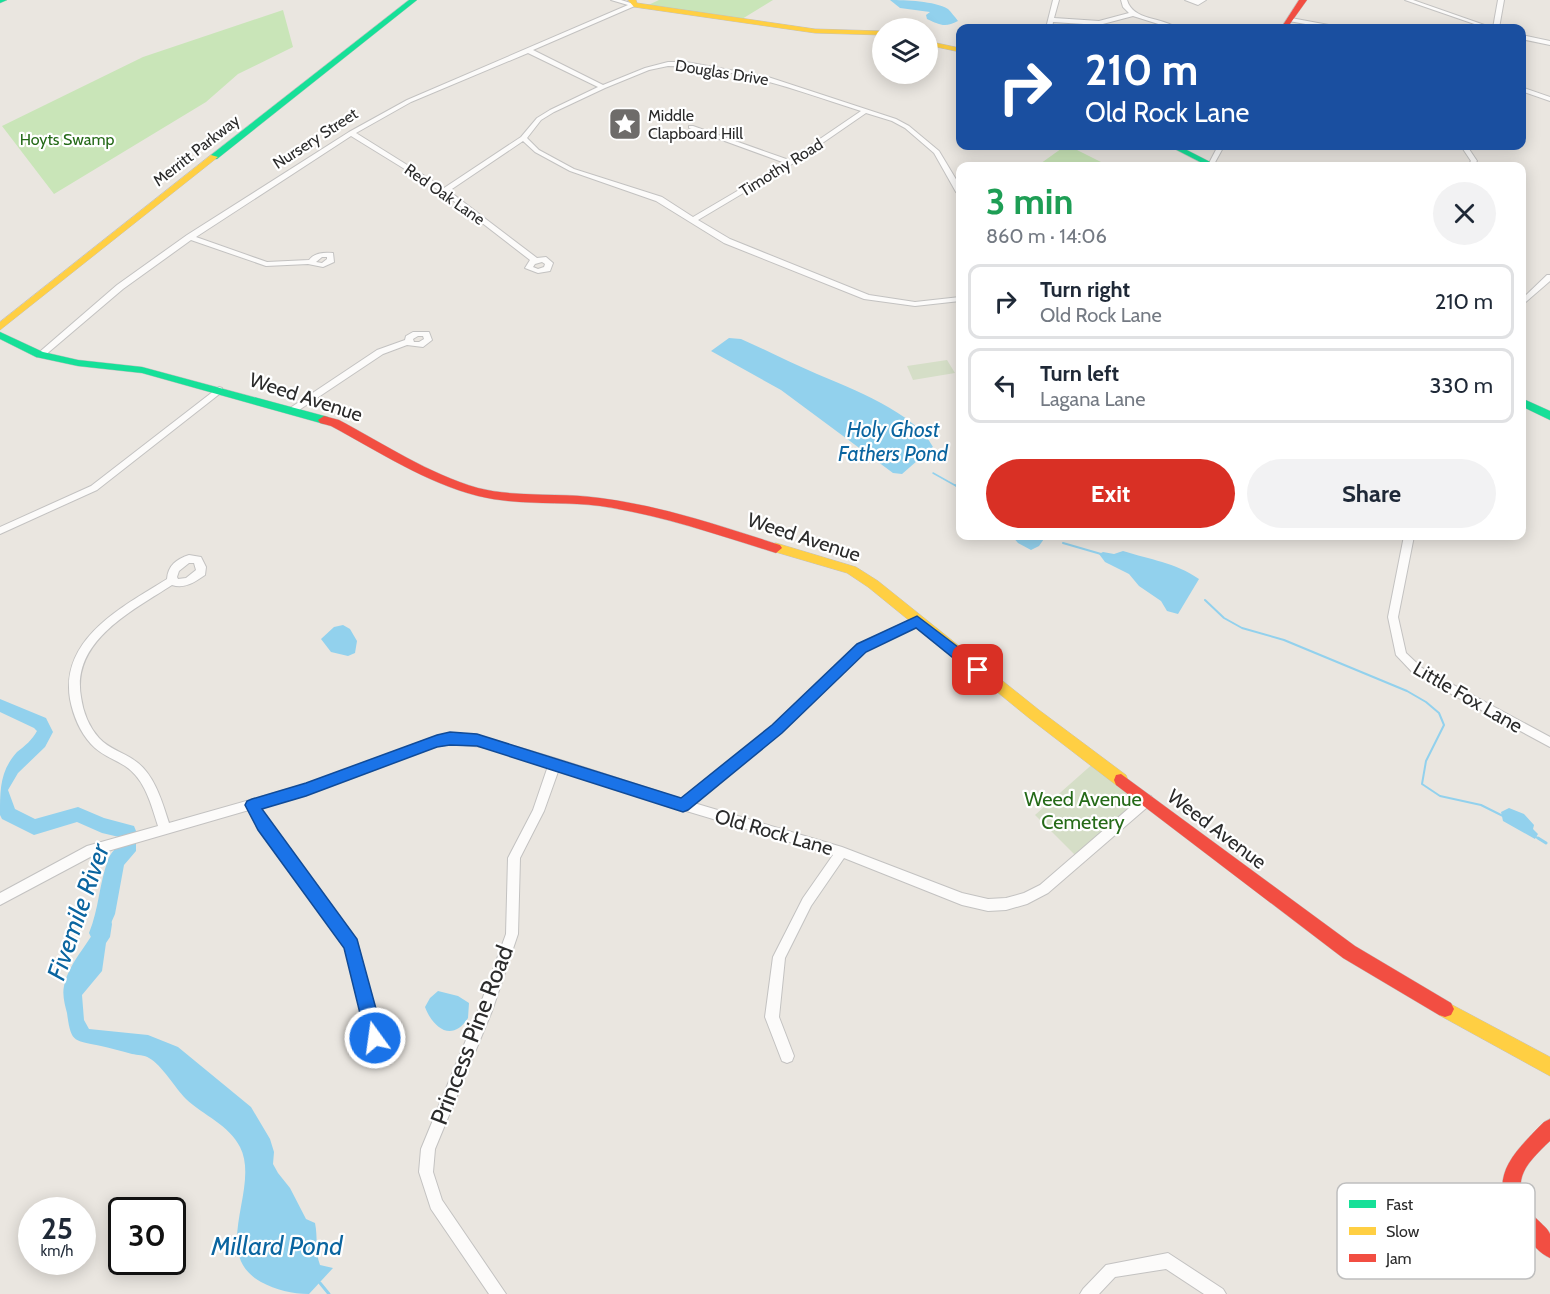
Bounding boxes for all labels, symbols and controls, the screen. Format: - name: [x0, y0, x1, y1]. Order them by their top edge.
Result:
- map controls: [872, 18, 938, 84]
- button: layers: [872, 18, 938, 84]
- text: 210 m: [1085, 44, 1198, 96]
- icon: right: [986, 48, 1064, 126]
- street label: Douglas Drive: [674, 56, 770, 89]
- text: Old Rock Lane: [1085, 96, 1249, 129]
- street label: Nursery Street: [269, 104, 362, 173]
- place icon: Middle Clapboard Hill: [607, 106, 643, 142]
- place label: Middle Clapboard Hill: [648, 106, 743, 143]
- street label: Merritt Parkway: [149, 111, 243, 190]
- park label: Hoyts Swamp: [20, 130, 114, 149]
- street label: Timothy Road: [736, 134, 826, 201]
- street label: Red Oak Lane: [401, 160, 488, 229]
- text: 3 min: [986, 179, 1073, 223]
- button: close: [1433, 182, 1496, 245]
- text: 860 m · 14:06: [986, 224, 1107, 248]
- text: Turn right: [1040, 276, 1130, 303]
- icon: right: [989, 285, 1022, 318]
- text: 210 m: [1435, 288, 1493, 315]
- text: Old Rock Lane: [1040, 303, 1162, 327]
- text: Turn left: [1040, 360, 1119, 387]
- street label: Weed Avenue: [246, 367, 366, 427]
- icon: left: [989, 369, 1022, 402]
- text: 330 m: [1430, 372, 1493, 399]
- text: Lagana Lane: [1040, 387, 1146, 411]
- water label: Holy Ghost Fathers Pond: [838, 417, 949, 466]
- button: Exit: [986, 459, 1235, 528]
- button: Share: [1247, 459, 1496, 528]
- street label: Weed Avenue: [744, 507, 864, 567]
- pin: [952, 644, 1003, 695]
- icon: arrive: [961, 653, 994, 686]
- street label: Little Fox Lane: [1409, 656, 1527, 738]
- street label: Weed Avenue: [1163, 784, 1271, 874]
- park label: Weed Avenue Cemetery: [1024, 787, 1142, 834]
- street label: Old Rock Lane: [712, 804, 836, 860]
- water label: Fivemile River: [40, 839, 117, 984]
- street label: Princess Pine Road: [424, 941, 519, 1129]
- position arrow: [343, 1006, 407, 1070]
- legend: [1337, 1183, 1535, 1279]
- text: Fast: [1386, 1195, 1414, 1214]
- speed limit sign: 30: [108, 1197, 186, 1275]
- text: 25: [41, 1210, 73, 1247]
- text: Slow: [1386, 1222, 1420, 1241]
- water label: Millard Pond: [210, 1230, 344, 1262]
- text: km/h: [41, 1242, 73, 1260]
- text: Jam: [1385, 1249, 1412, 1268]

